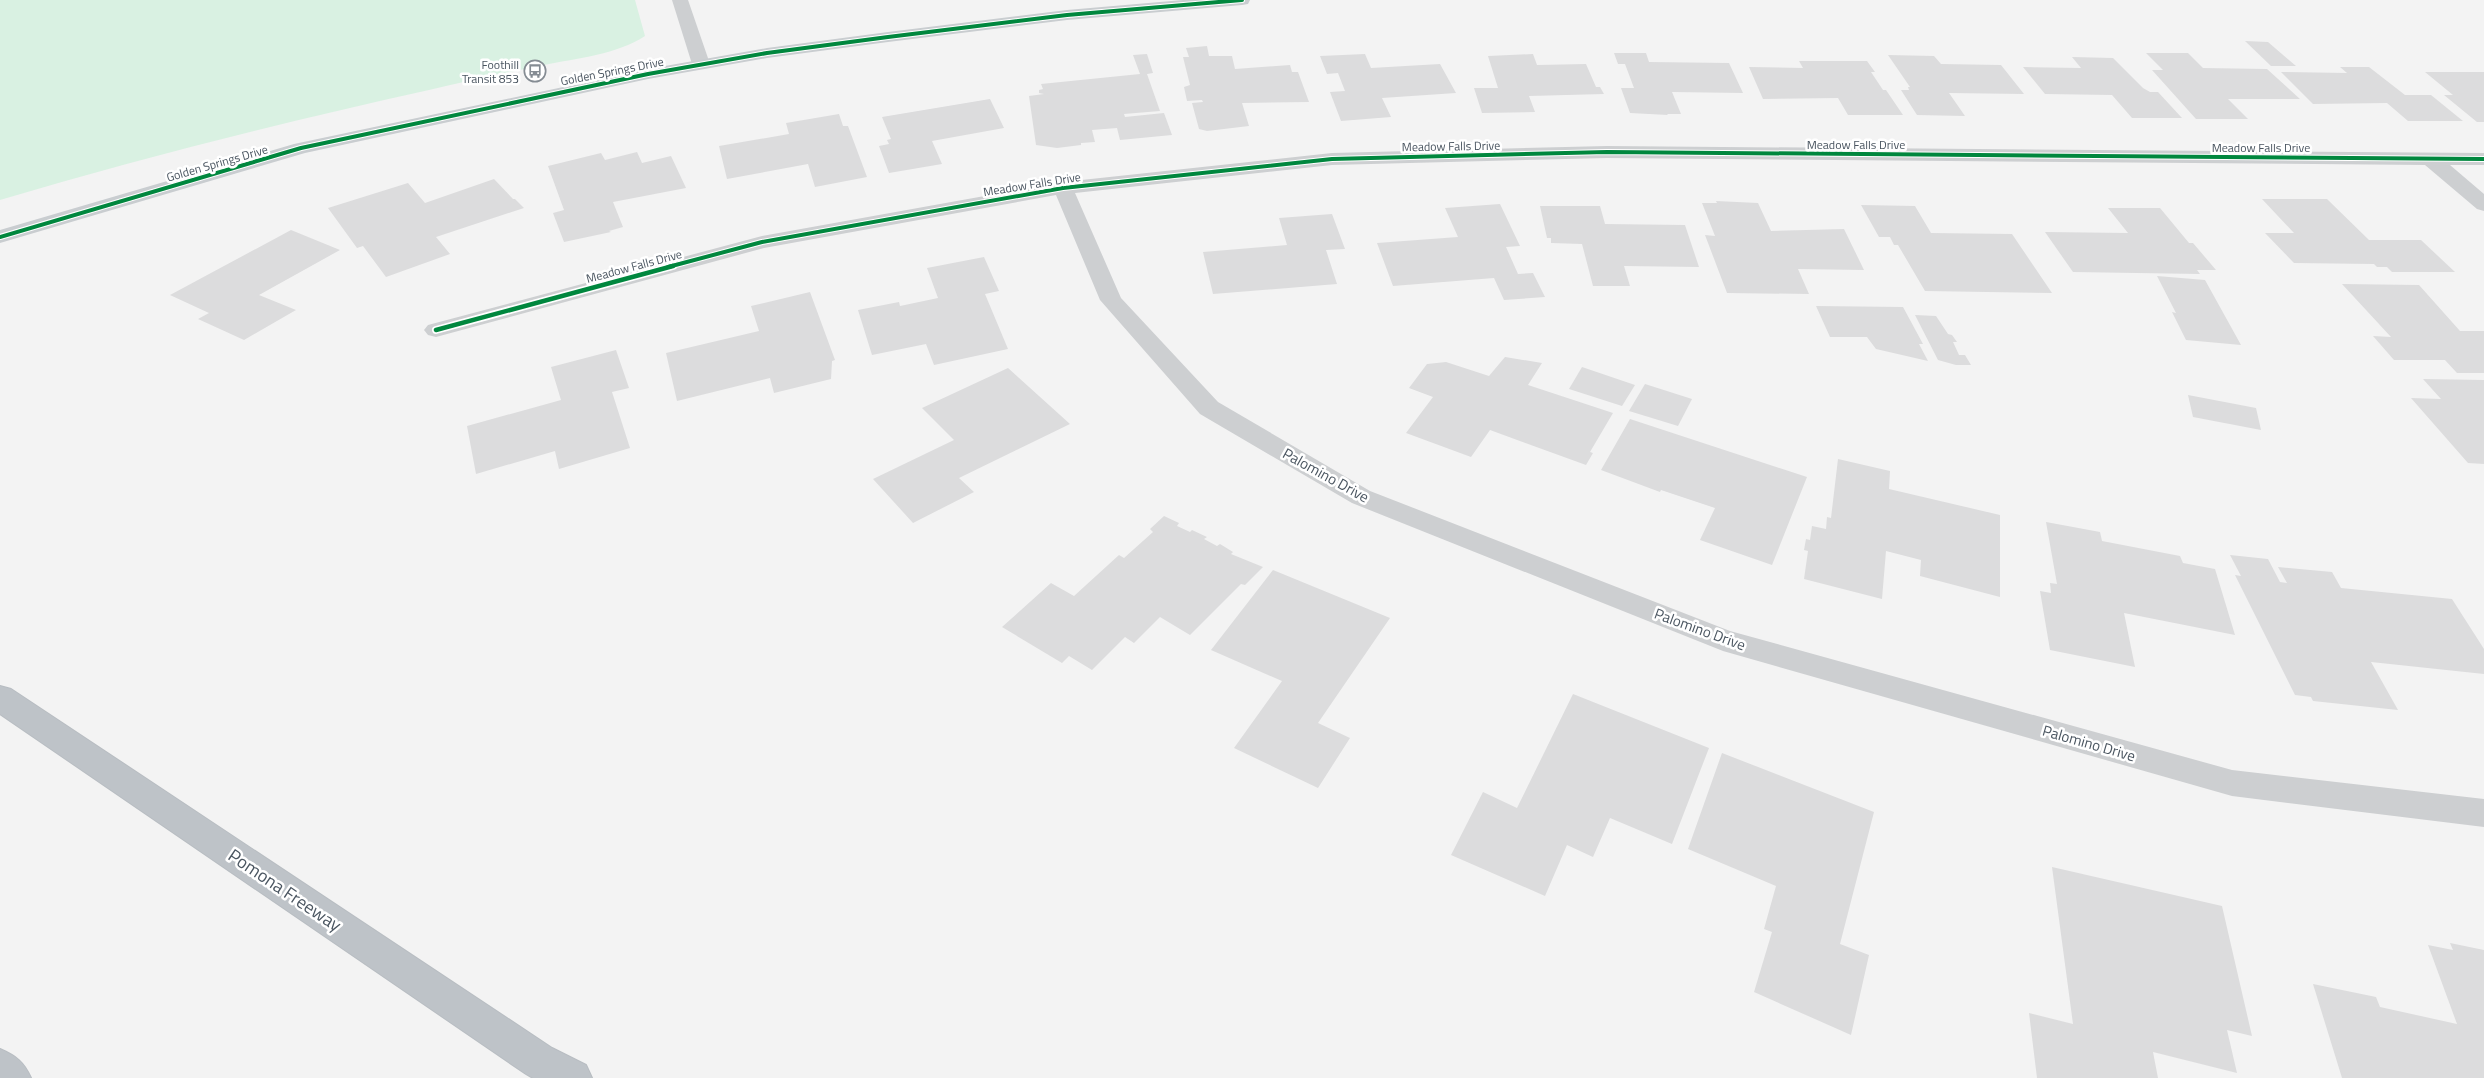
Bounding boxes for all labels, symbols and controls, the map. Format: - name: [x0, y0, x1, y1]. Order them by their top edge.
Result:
- street label: Golden Springs Drive: [559, 52, 665, 90]
- place label: Foothill Transit 853: [462, 55, 519, 88]
- bus stop icon: Foothill Transit 853: [523, 59, 547, 83]
- street label: Meadow Falls Drive: [1807, 135, 1905, 154]
- street label: Meadow Falls Drive: [1402, 136, 1500, 156]
- street label: Meadow Falls Drive: [2212, 138, 2310, 157]
- street label: Golden Springs Drive: [164, 139, 270, 187]
- street label: Meadow Falls Drive: [982, 167, 1082, 201]
- street label: Meadow Falls Drive: [584, 244, 684, 288]
- street label: Palomino Drive: [1279, 442, 1373, 508]
- street label: Palomino Drive: [1651, 602, 1749, 656]
- street label: Palomino Drive: [2040, 719, 2138, 767]
- street label: Pomona Freeway: [223, 842, 347, 938]

